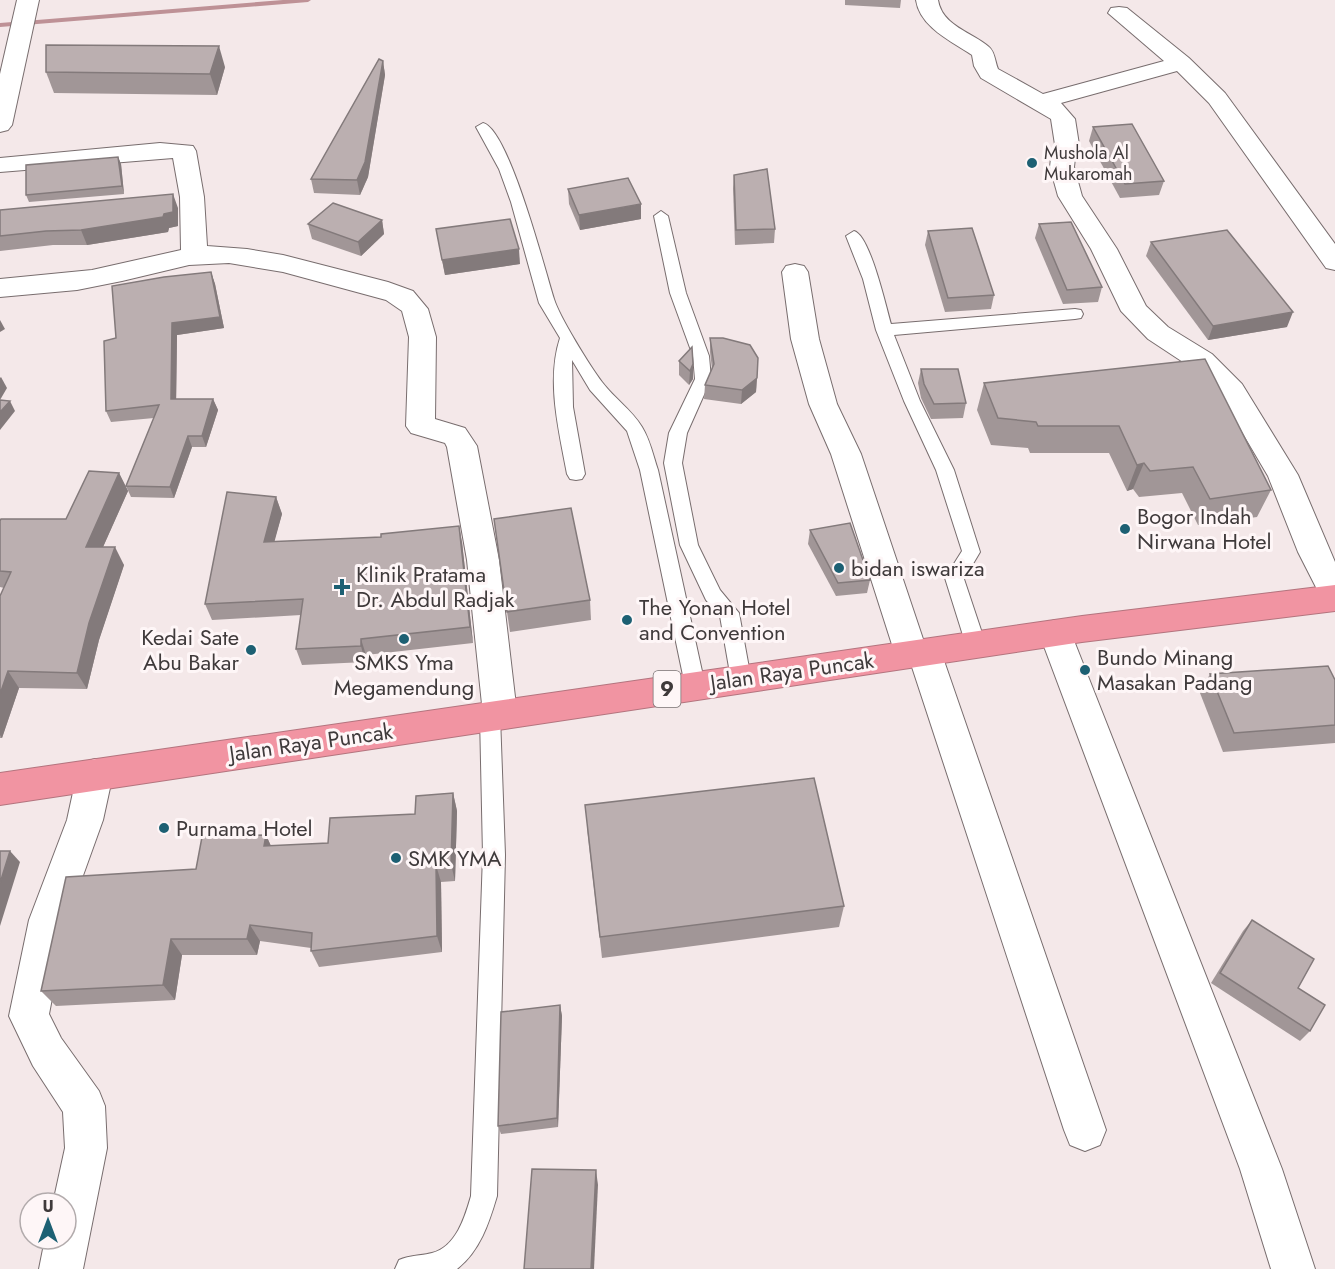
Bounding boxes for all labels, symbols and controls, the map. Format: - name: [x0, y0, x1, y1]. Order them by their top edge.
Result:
- place label: Mushola Al Mukaromah: [1044, 140, 1133, 187]
- marker: Mushola Al Mukaromah: [1025, 156, 1039, 170]
- place label: Bogor Indah Nirwana Hotel: [1137, 500, 1272, 557]
- marker: Bogor Indah Nirwana Hotel: [1118, 522, 1132, 536]
- place label: bidan iswariza: [851, 552, 985, 584]
- place label: Klinik Pratama Dr. Abdul Radjak: [356, 558, 515, 615]
- marker: bidan iswariza: [832, 561, 846, 575]
- marker: Klinik Pratama Dr. Abdul Radjak: [333, 578, 351, 596]
- place label: The Yonan Hotel and Convention: [639, 591, 791, 648]
- marker: The Yonan Hotel and Convention: [620, 613, 634, 627]
- place label: Kedai Sate Abu Bakar: [141, 621, 239, 678]
- marker: SMKS Yma Megamendung: [397, 632, 411, 646]
- place label: Bundo Minang Masakan Padang: [1097, 641, 1252, 698]
- marker: Kedai Sate Abu Bakar: [244, 643, 258, 657]
- street label: Jalan Raya Puncak: [705, 644, 876, 699]
- place label: SMKS Yma Megamendung: [334, 646, 474, 703]
- marker: Bundo Minang Masakan Padang: [1078, 663, 1092, 677]
- road number: 9: [654, 671, 680, 707]
- street label: Jalan Raya Puncak: [224, 715, 395, 770]
- place label: Purnama Hotel: [176, 812, 313, 844]
- marker: Purnama Hotel: [157, 821, 171, 835]
- place label: SMK YMA: [408, 842, 502, 874]
- marker: SMK YMA: [389, 851, 403, 865]
- north arrow: [18, 1191, 78, 1251]
- text: U: [42, 1195, 54, 1218]

